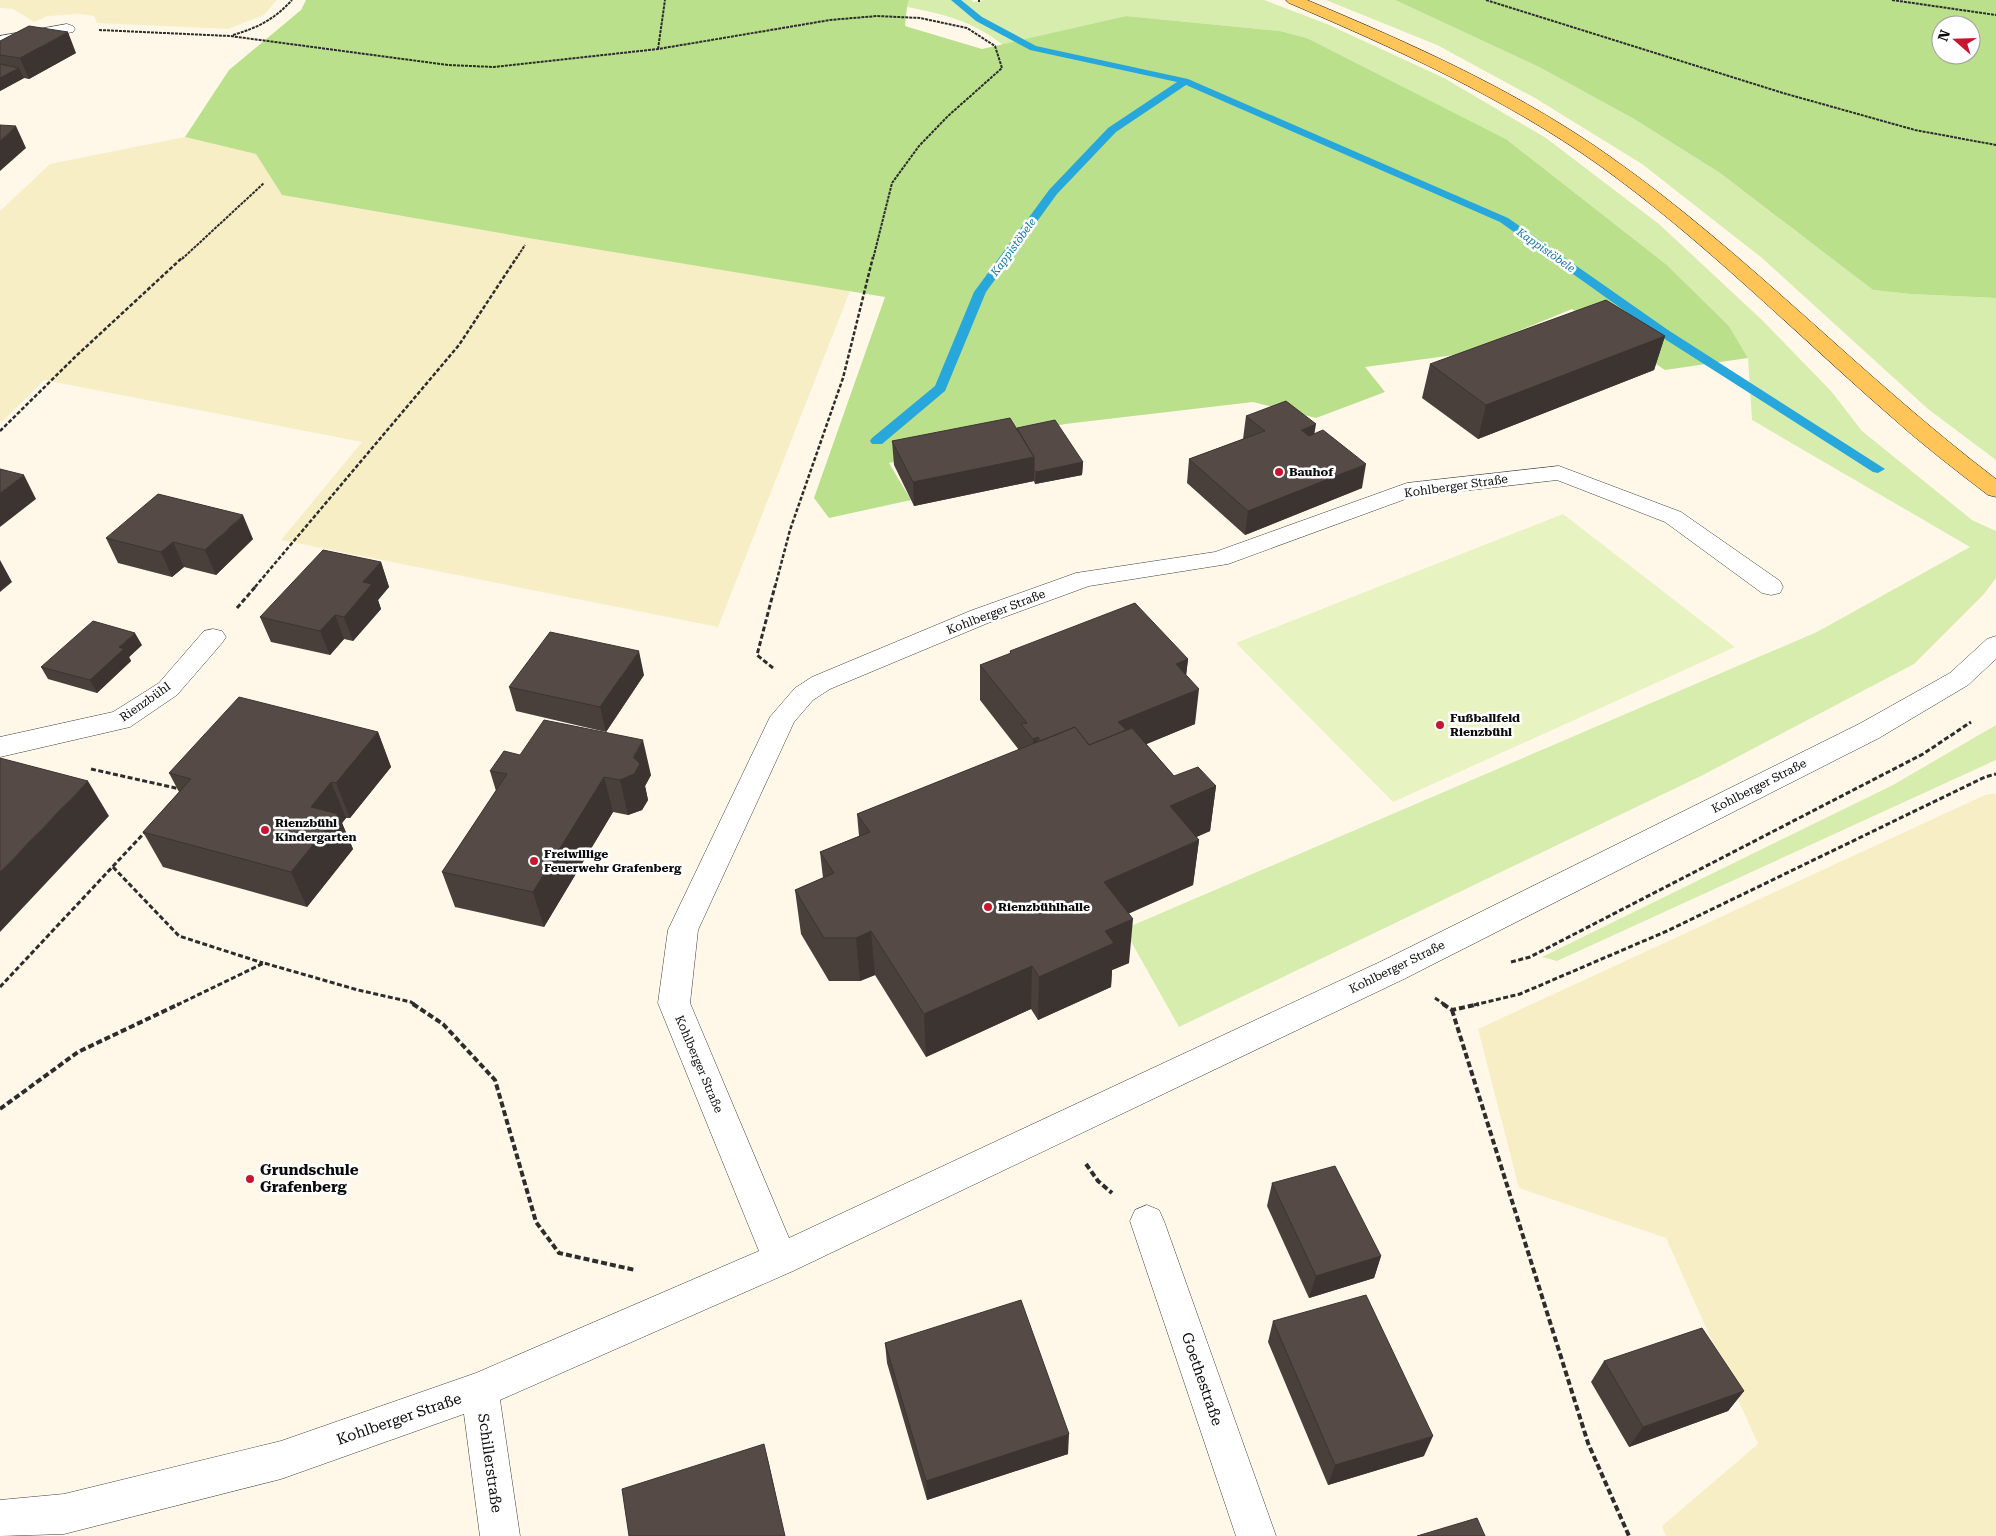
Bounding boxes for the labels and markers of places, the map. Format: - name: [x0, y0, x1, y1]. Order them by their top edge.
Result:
- place label: Bauhof: [1289, 465, 1334, 479]
- marker: Bauhof: [1273, 466, 1285, 478]
- place label: Fußballfeld Rienzbühl: [1450, 711, 1520, 739]
- marker: Fußballfeld Rienzbühl: [1434, 719, 1446, 731]
- place label: Rienzbühl Kindergarten: [275, 816, 357, 844]
- marker: Rienzbühl Kindergarten: [259, 824, 271, 836]
- place label: Freiwillige Feuerwehr Grafenberg: [544, 847, 682, 875]
- marker: Freiwillige Feuerwehr Grafenberg: [528, 855, 540, 867]
- place label: Rienzbühlhalle: [998, 900, 1090, 914]
- marker: Rienzbühlhalle: [982, 901, 994, 913]
- place label: Grundschule Grafenberg: [260, 1161, 359, 1196]
- marker: Grundschule Grafenberg: [244, 1173, 256, 1185]

